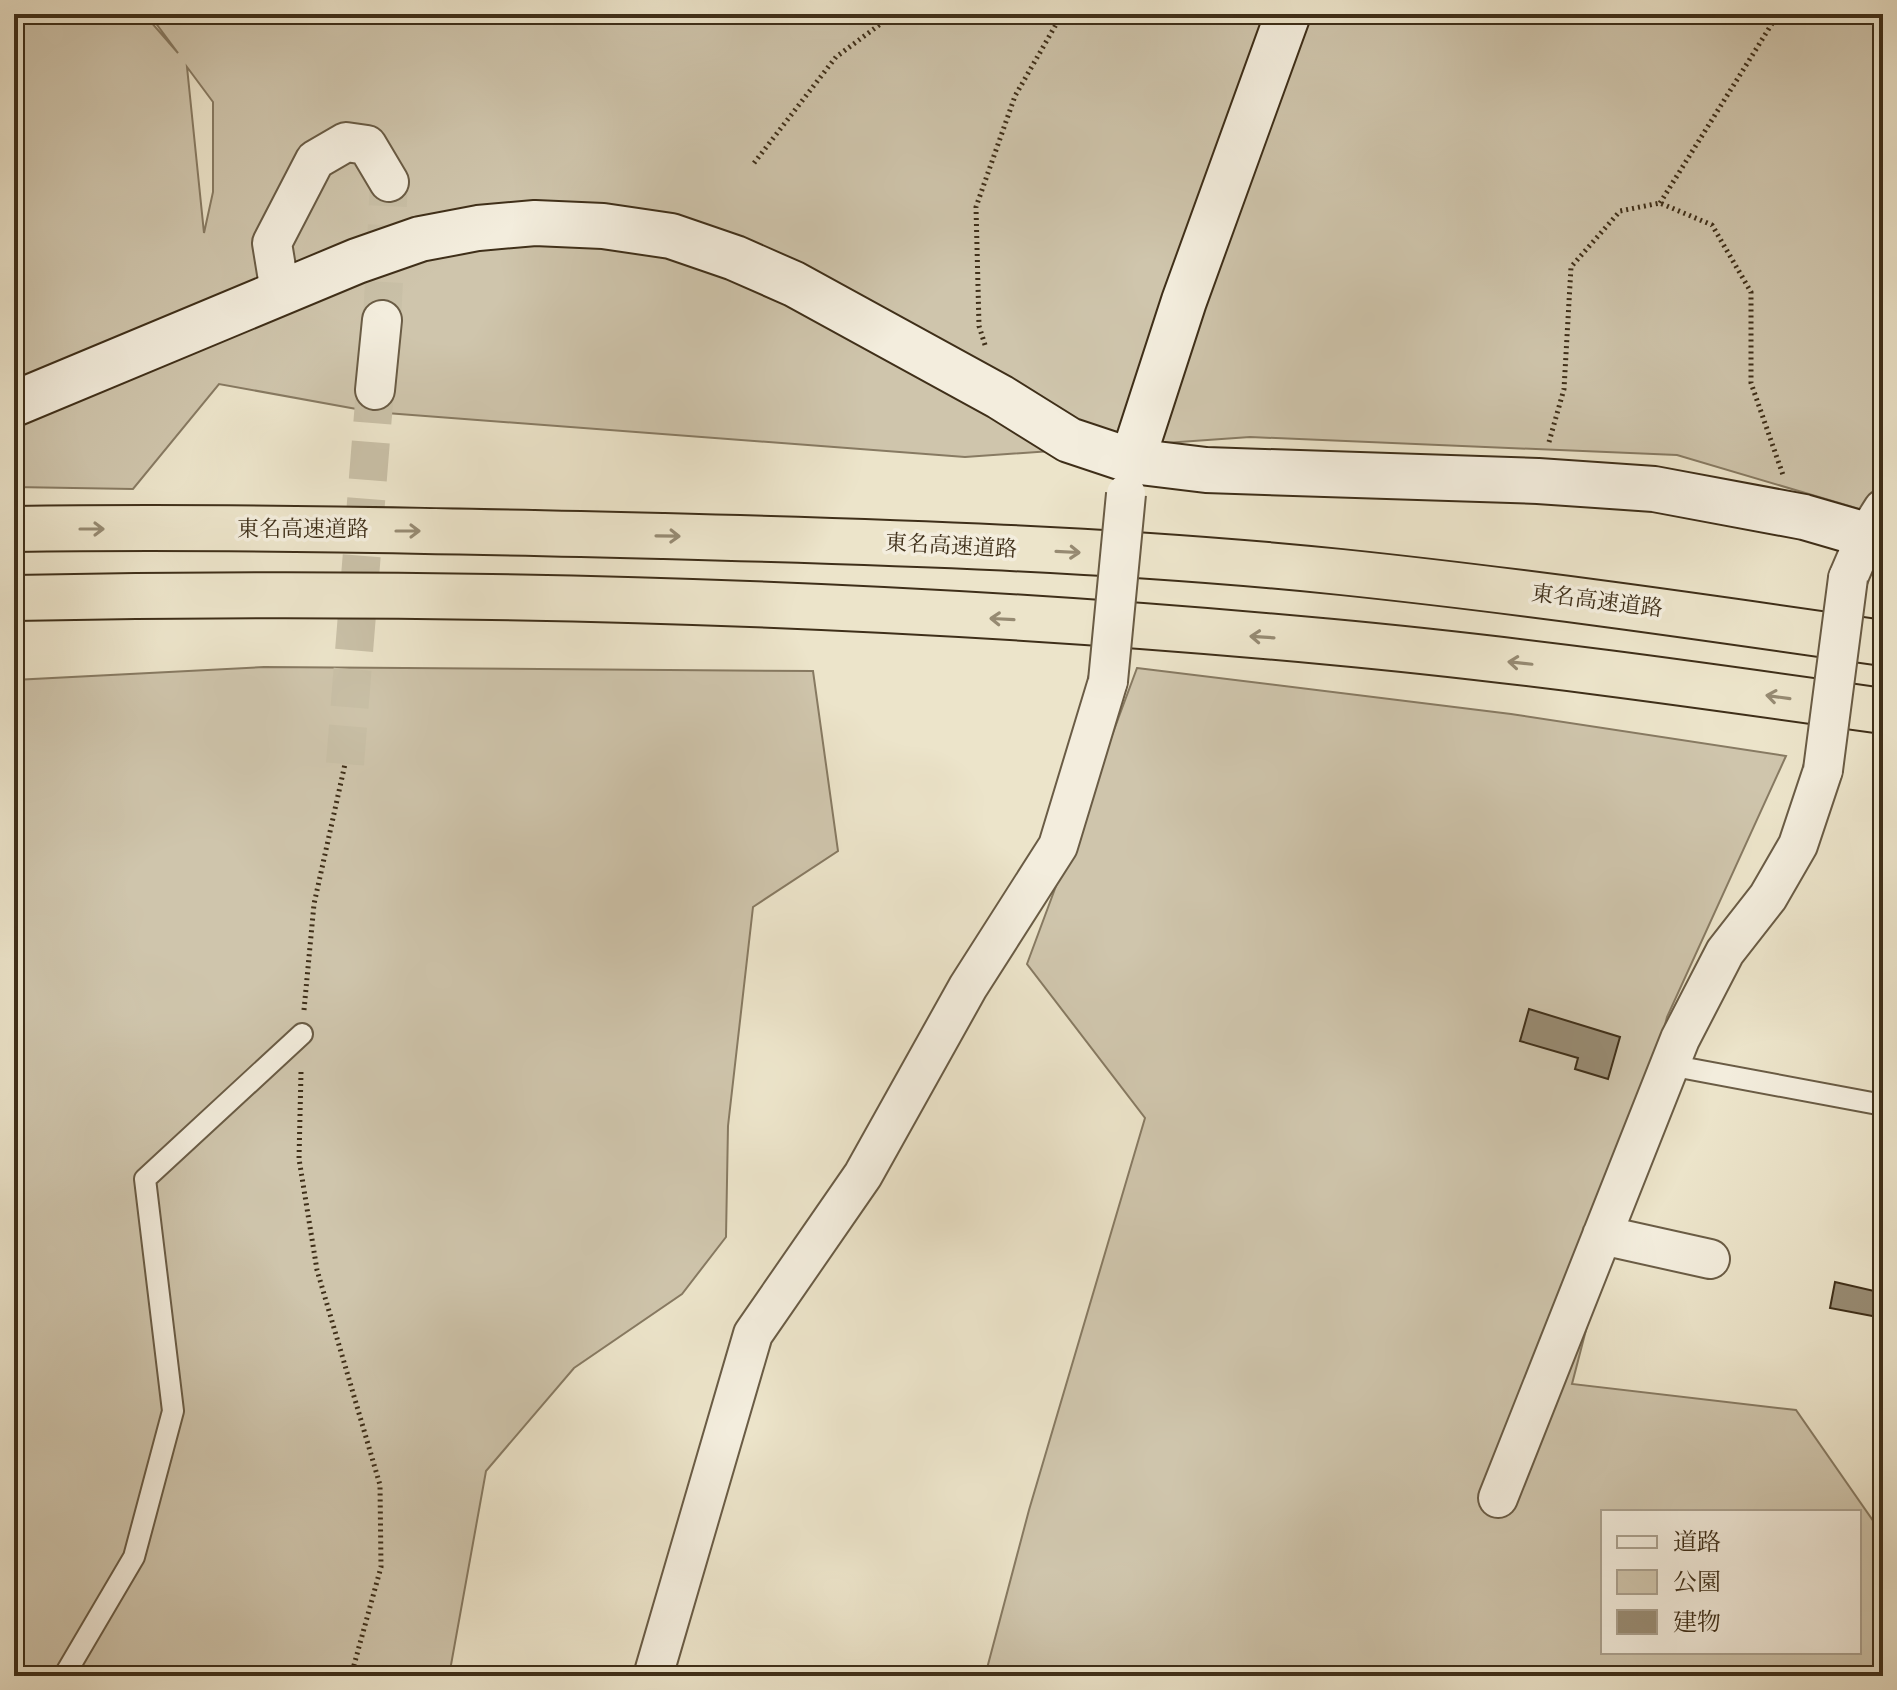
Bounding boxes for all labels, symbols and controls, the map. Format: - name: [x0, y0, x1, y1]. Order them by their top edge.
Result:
- street label: 東名高速道路: [237, 516, 369, 544]
- one-way arrow: [78, 521, 105, 537]
- one-way arrow: [394, 523, 421, 538]
- one-way arrow: [654, 529, 681, 544]
- street label: 東名高速道路: [884, 530, 1018, 564]
- one-way arrow: [1054, 545, 1081, 560]
- street label: 東名高速道路: [1530, 580, 1664, 624]
- one-way arrow: [989, 611, 1016, 626]
- one-way arrow: [1249, 629, 1276, 644]
- one-way arrow: [1507, 655, 1534, 670]
- one-way arrow: [1765, 689, 1792, 704]
- legend: [1601, 1510, 1861, 1654]
- text: 道路: [1673, 1528, 1721, 1559]
- text: 公園: [1673, 1568, 1721, 1599]
- text: 建物: [1673, 1608, 1721, 1639]

